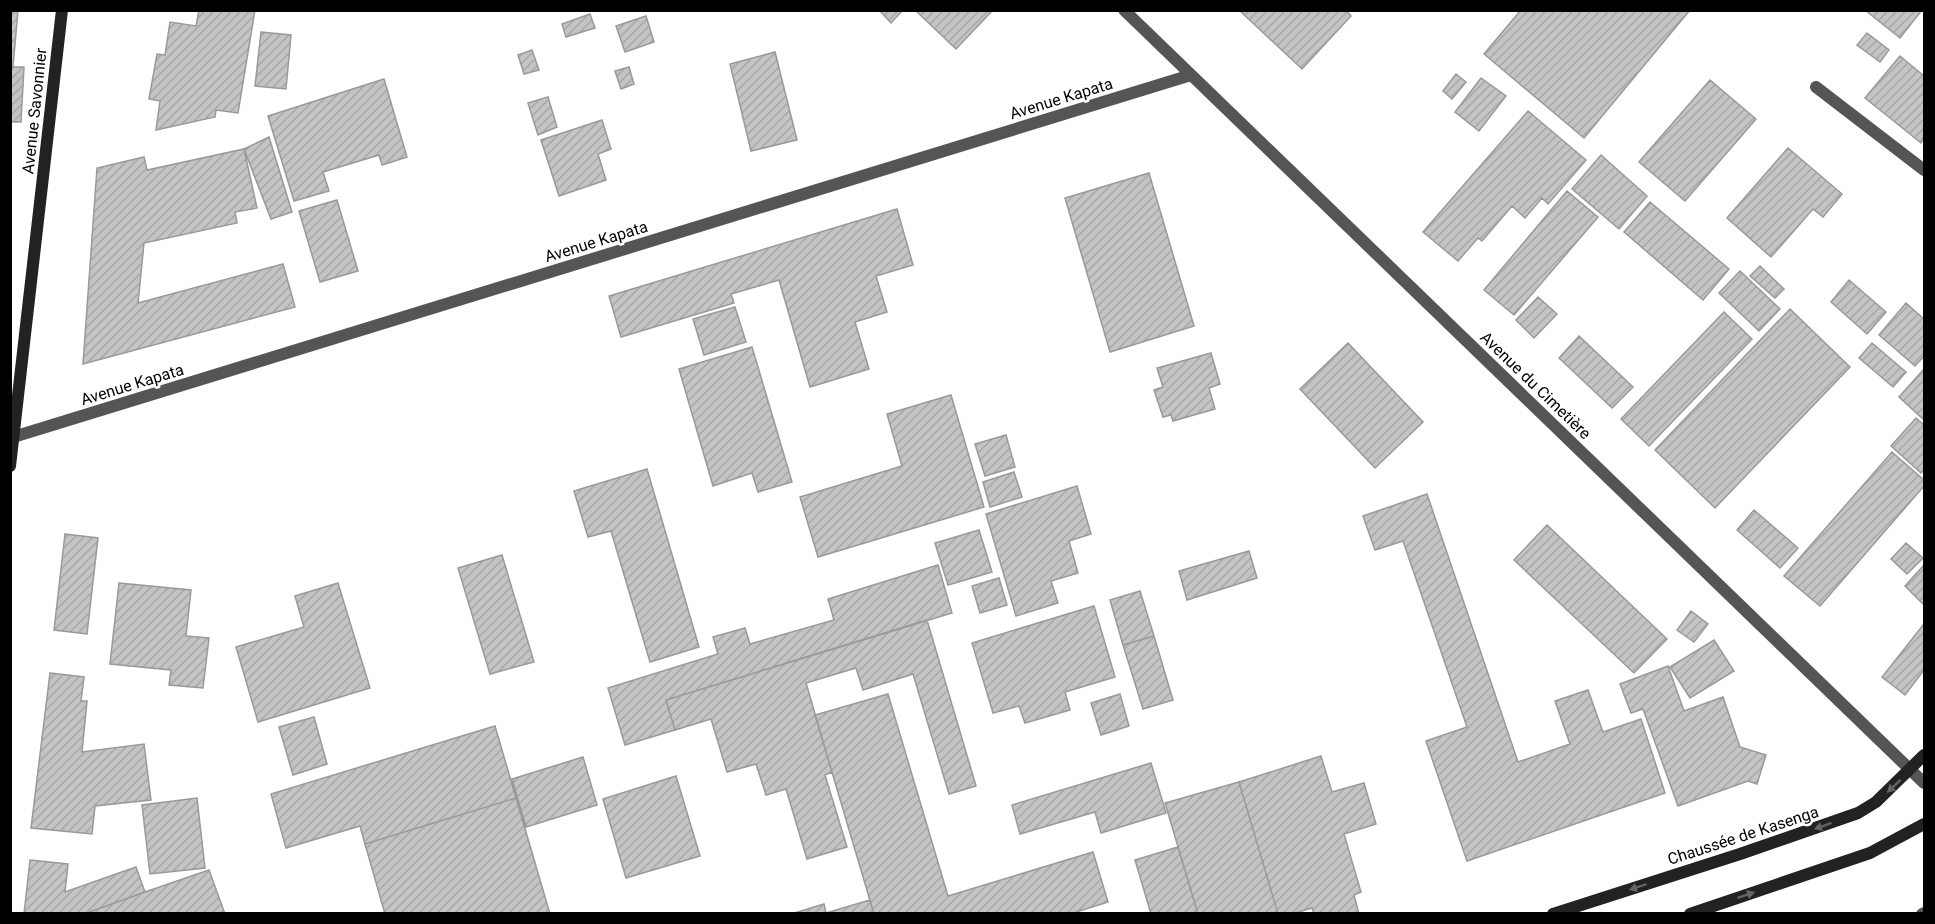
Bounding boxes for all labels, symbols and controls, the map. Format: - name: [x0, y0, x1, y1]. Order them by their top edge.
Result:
- street label: Avenue Savonnier: [18, 47, 51, 175]
- street label: Avenue Kapata: [1007, 74, 1115, 123]
- street label: Avenue Kapata: [542, 217, 650, 266]
- street label: Avenue du Cimetière: [1476, 328, 1595, 443]
- street label: Avenue Kapata: [78, 360, 186, 409]
- one-way arrow: [1886, 779, 1901, 793]
- street label: Chaussée de Kasenga: [1665, 802, 1821, 869]
- one-way arrow: [1814, 821, 1832, 831]
- one-way arrow: [1629, 883, 1647, 892]
- one-way arrow: [1737, 890, 1755, 899]

